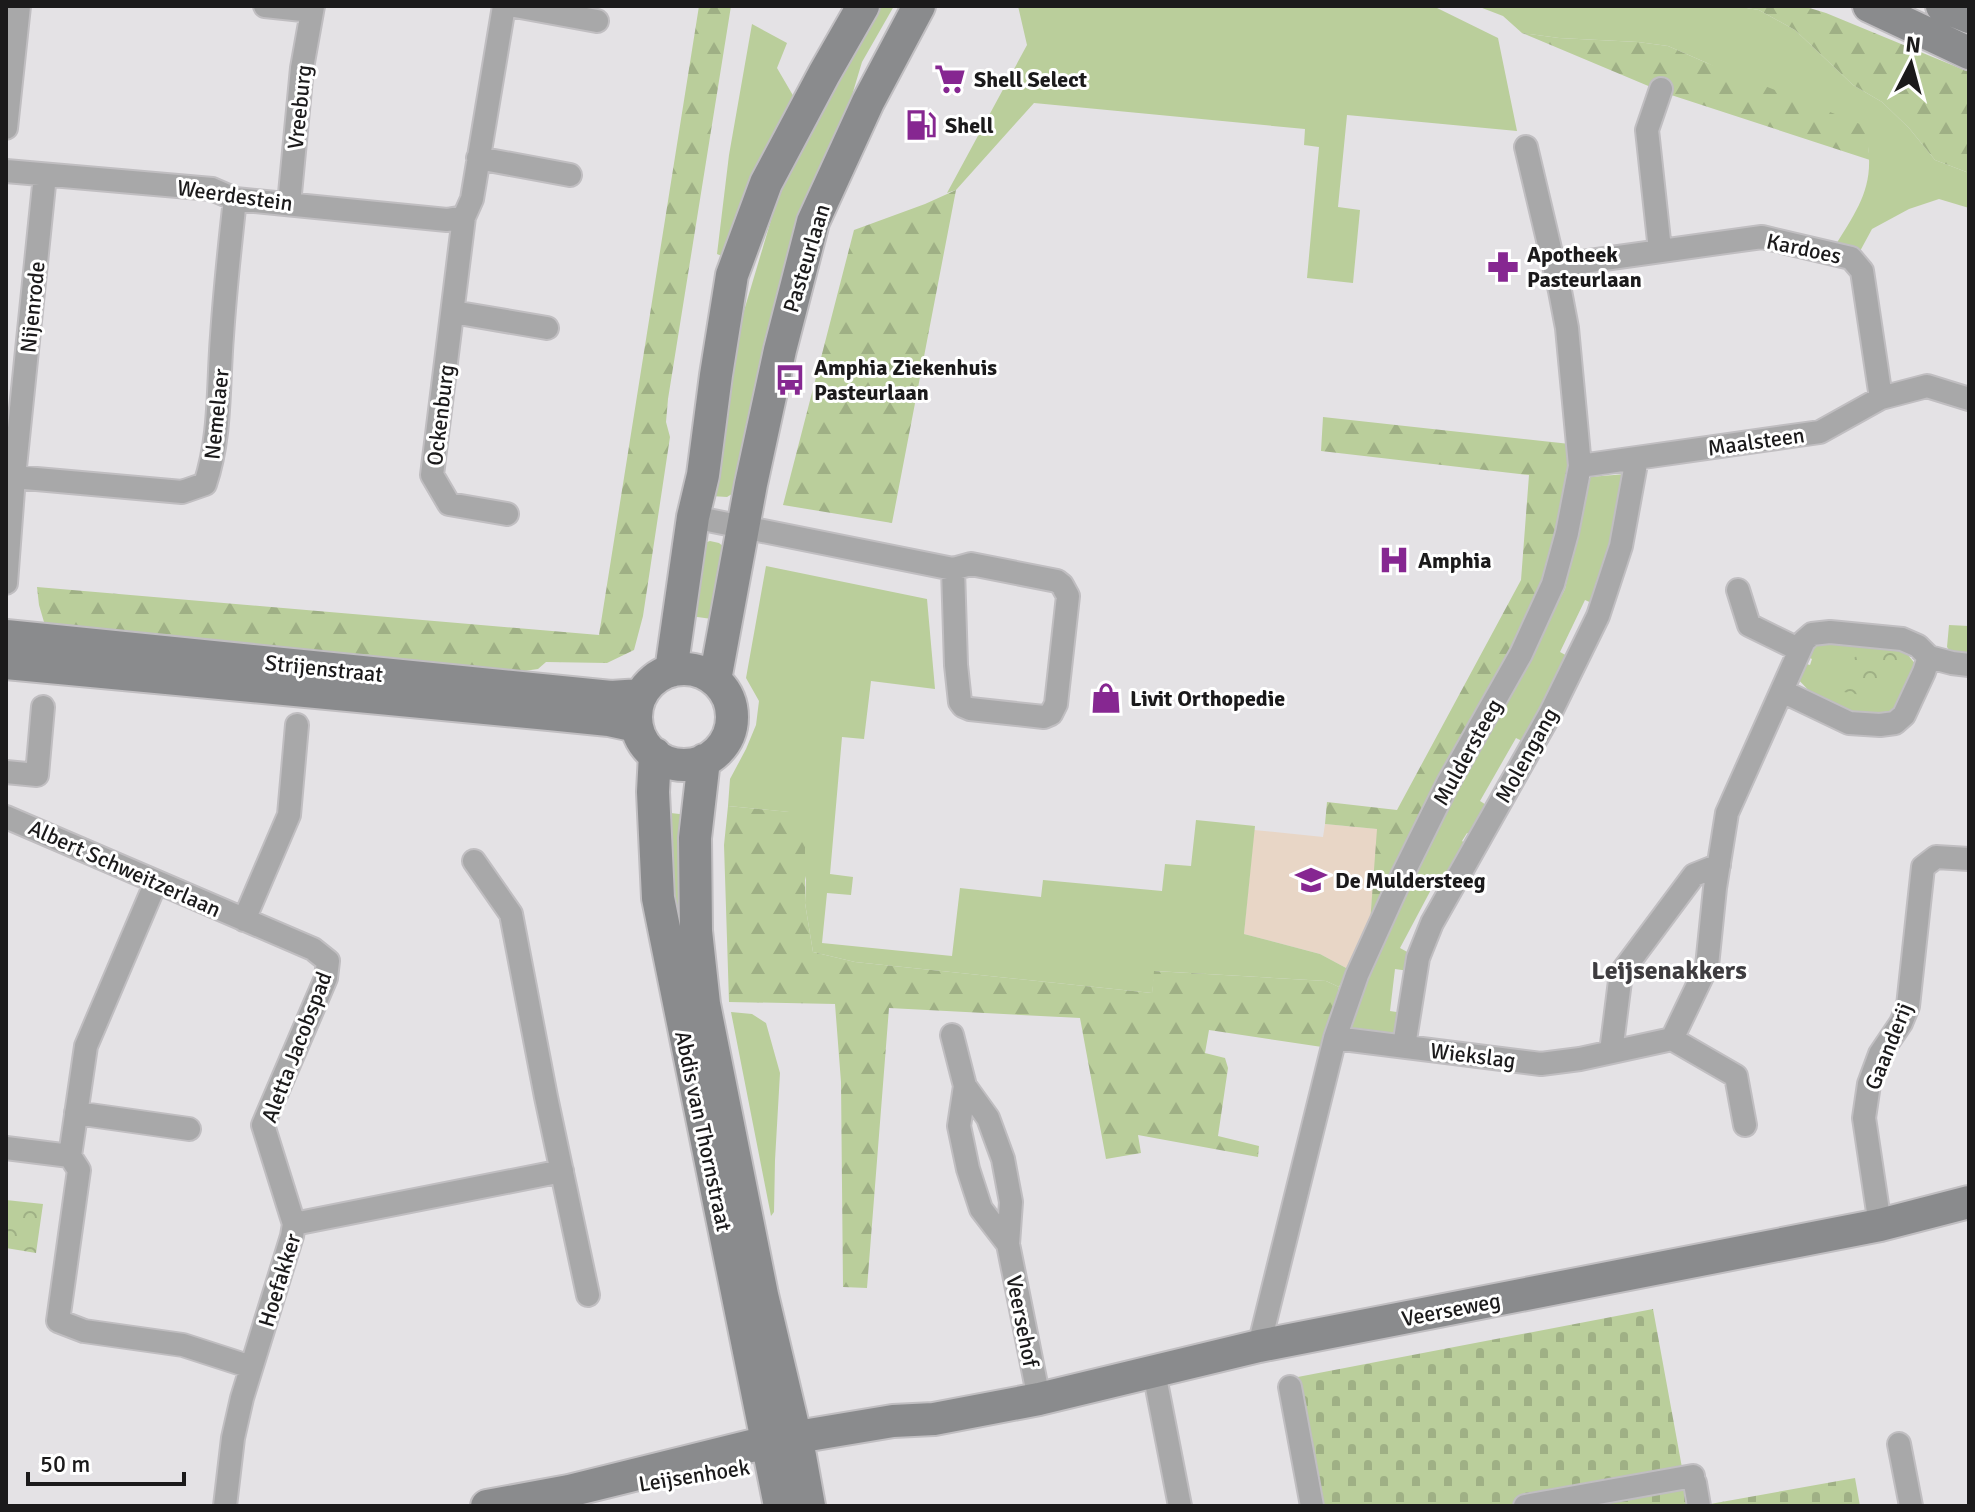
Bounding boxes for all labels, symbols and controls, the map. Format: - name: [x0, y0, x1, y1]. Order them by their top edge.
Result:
- north arrow: [1871, 24, 1951, 104]
- text: N: [1904, 30, 1922, 59]
- supermarket icon: Shell Select: [933, 62, 967, 96]
- street label: Vreeburg: [282, 63, 317, 151]
- place label: Shell Select: [974, 66, 1087, 93]
- fuel station icon: Shell: [904, 108, 938, 142]
- place label: Shell: [945, 112, 994, 139]
- street label: Weerdestein: [175, 174, 295, 217]
- street label: Pasteurlaan: [777, 201, 836, 316]
- street label: Kardoes: [1764, 227, 1844, 270]
- place label: Apotheek Pasteurlaan: [1527, 241, 1642, 293]
- pharmacy icon: Apotheek Pasteurlaan: [1486, 250, 1520, 284]
- street label: Nijenrode: [14, 260, 51, 354]
- place label: Amphia Ziekenhuis Pasteurlaan: [814, 354, 997, 406]
- street label: Ockenburg: [421, 363, 460, 467]
- bus stop icon: Amphia Ziekenhuis Pasteurlaan: [773, 363, 807, 397]
- street label: Nemelaer: [198, 367, 235, 461]
- street label: Maalsteen: [1706, 421, 1806, 462]
- hospital icon: Amphia: [1377, 543, 1411, 577]
- place label: Amphia: [1418, 547, 1491, 574]
- street label: Strijenstraat: [264, 649, 385, 688]
- shop icon: Livit Orthopedie: [1089, 681, 1123, 715]
- place label: Livit Orthopedie: [1130, 685, 1285, 712]
- street label: Muldersteeg: [1427, 694, 1508, 810]
- street label: Molengang: [1489, 703, 1564, 808]
- street label: Albert Schweitzerlaan: [25, 814, 225, 923]
- school or university icon: De Muldersteeg: [1294, 863, 1328, 897]
- place label: De Muldersteeg: [1335, 867, 1486, 894]
- district label: Leijsenakkers: [1591, 955, 1747, 987]
- street label: Aletta Jacobspad: [255, 968, 338, 1126]
- street label: Gaanderij: [1859, 999, 1918, 1094]
- street label: Abdis van Thornstraat: [669, 1028, 738, 1234]
- street label: Wiekslag: [1429, 1037, 1517, 1074]
- street label: Hoefakker: [252, 1230, 307, 1330]
- street label: Veersehof: [1000, 1273, 1045, 1371]
- street label: Veerseweg: [1399, 1287, 1503, 1332]
- scale bar: [28, 1436, 184, 1486]
- text: 50 m: [40, 1449, 90, 1479]
- street label: Leijsenhoek: [637, 1453, 752, 1498]

